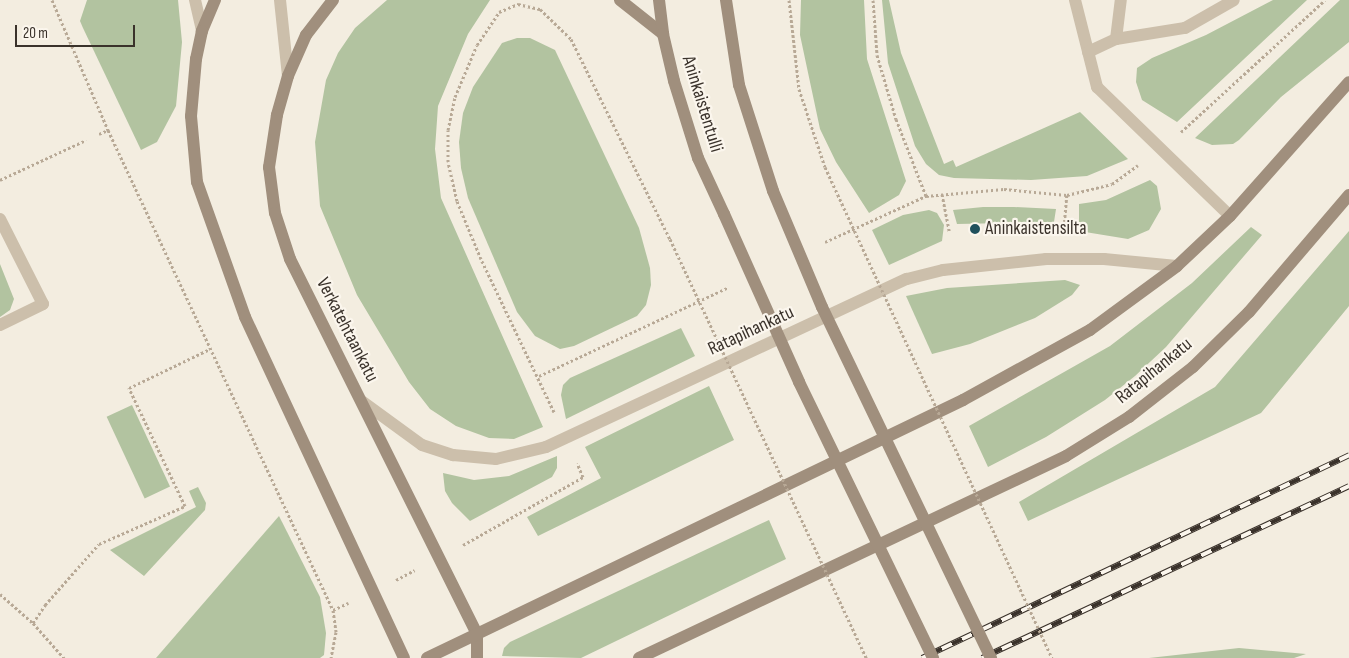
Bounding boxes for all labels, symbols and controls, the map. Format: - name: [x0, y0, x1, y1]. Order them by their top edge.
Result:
- scale bar: [18, 15, 138, 47]
- text: 20 m: [23, 24, 48, 43]
- street label: Aninkaistentulli: [677, 53, 727, 155]
- place label: Aninkaistensilta: [985, 218, 1087, 240]
- marker: Aninkaistensilta: [969, 223, 981, 235]
- street label: Verkatehtaankatu: [311, 274, 383, 386]
- street label: Ratapihankatu: [704, 301, 798, 361]
- street label: Ratapihankatu: [1111, 333, 1197, 409]

